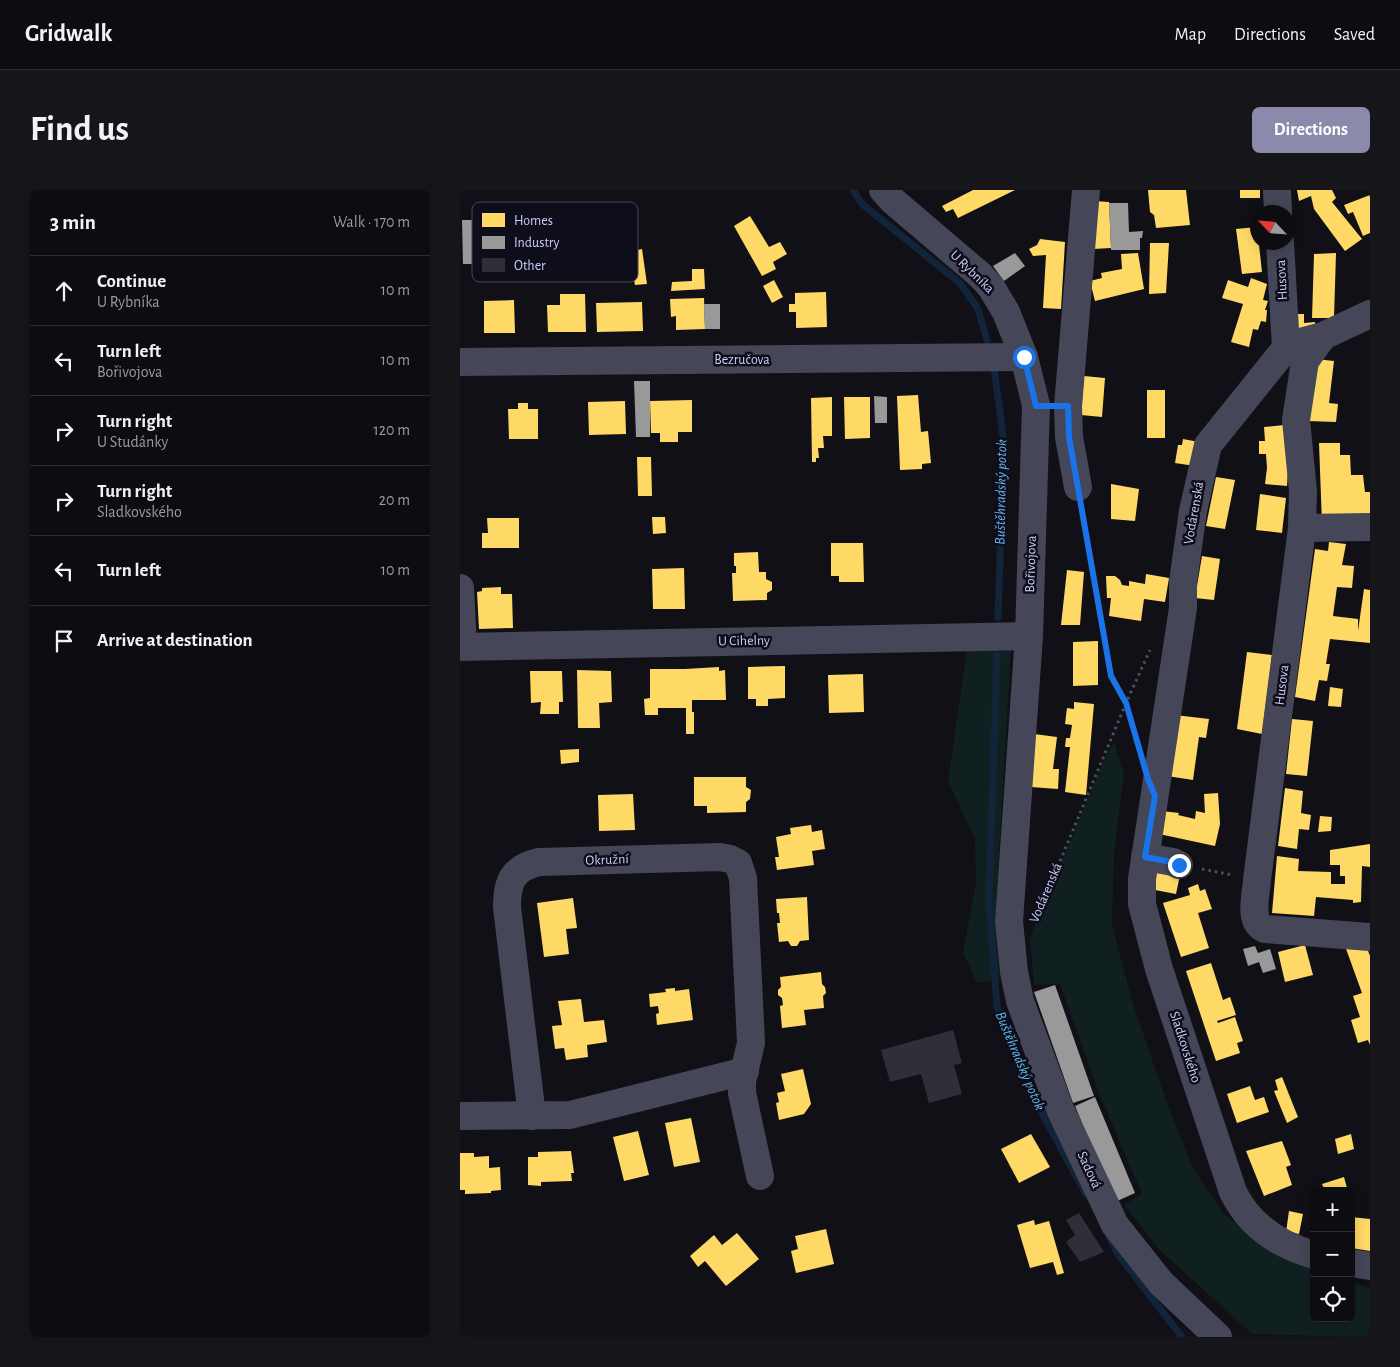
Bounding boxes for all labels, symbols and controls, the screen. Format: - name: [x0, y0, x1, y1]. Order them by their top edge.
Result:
- text: Gridwalk: [25, 22, 112, 46]
- text: Map: [1175, 26, 1206, 44]
- text: Directions: [1234, 26, 1306, 44]
- text: Saved: [1334, 26, 1375, 44]
- button: Directions: [1252, 107, 1370, 153]
- text: Find us: [30, 112, 129, 147]
- legend: [472, 202, 638, 282]
- north arrow: [1250, 205, 1295, 250]
- text: 3 min: [50, 212, 96, 233]
- text: Walk · 170 m: [333, 214, 410, 230]
- text: Homes: [514, 214, 553, 228]
- text: Industry: [514, 236, 560, 250]
- street label: U Rybníka: [947, 248, 997, 296]
- text: Other: [514, 259, 546, 273]
- street label: Husova: [1274, 259, 1290, 301]
- text: Continue: [97, 272, 166, 291]
- icon: ahead: [50, 277, 78, 305]
- text: 10 m: [381, 282, 410, 298]
- text: U Rybníka: [97, 294, 160, 310]
- text: Turn left: [97, 342, 161, 361]
- route start: [1013, 346, 1036, 369]
- icon: left: [50, 347, 78, 375]
- text: 10 m: [381, 352, 410, 368]
- street label: Bezručova: [714, 353, 770, 367]
- text: Bořivojova: [97, 364, 162, 380]
- text: Turn right: [97, 412, 172, 431]
- icon: right: [50, 417, 78, 445]
- text: 120 m: [373, 422, 410, 438]
- text: U Studánky: [97, 434, 168, 450]
- water label: Buštěhradský potok: [993, 439, 1009, 545]
- street label: Vodárenská: [1182, 480, 1207, 546]
- text: Turn right: [97, 482, 172, 501]
- icon: right: [50, 487, 78, 515]
- text: 20 m: [379, 492, 410, 508]
- text: Sladkovského: [97, 504, 182, 520]
- street label: Bořivojova: [1023, 535, 1039, 593]
- icon: left: [50, 557, 78, 585]
- text: Turn left: [97, 561, 161, 580]
- text: 10 m: [381, 562, 410, 578]
- icon: arrive: [50, 627, 78, 655]
- text: Arrive at destination: [97, 631, 253, 650]
- street label: U Cihelny: [718, 634, 770, 648]
- street label: Husova: [1273, 663, 1291, 706]
- street label: Okružní: [585, 852, 629, 868]
- route end: [1168, 854, 1191, 877]
- street label: Vodárenská: [1027, 860, 1065, 925]
- water label: Buštěhradský potok: [992, 1009, 1048, 1113]
- street label: Sladkovského: [1167, 1009, 1203, 1085]
- street label: Sadová: [1074, 1149, 1104, 1191]
- map controls: [1310, 1187, 1355, 1322]
- button: +: [1310, 1187, 1355, 1232]
- button: −: [1310, 1232, 1355, 1277]
- button: locate: [1310, 1277, 1355, 1322]

